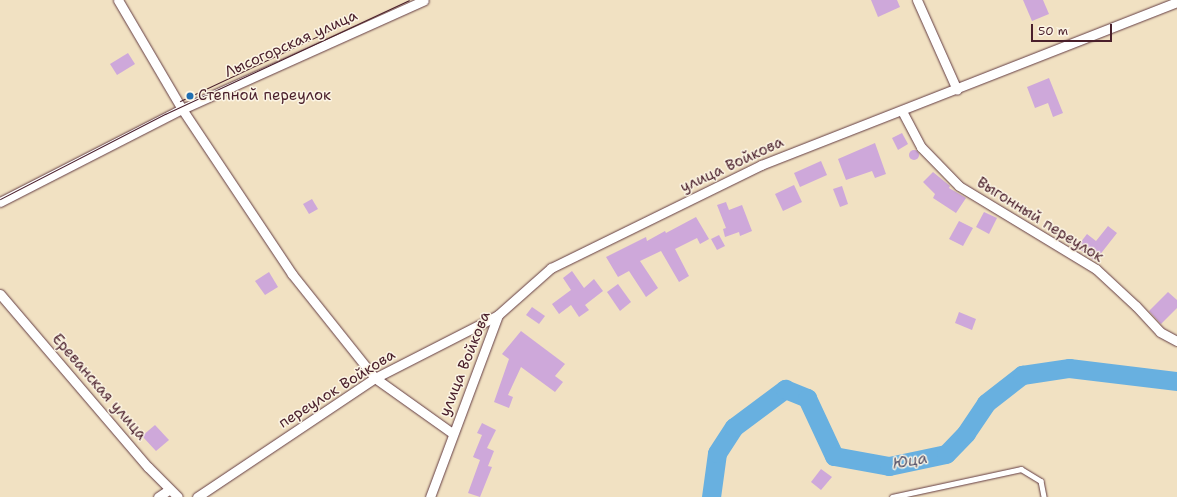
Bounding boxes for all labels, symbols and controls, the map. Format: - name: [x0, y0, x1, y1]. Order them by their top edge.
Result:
- street label: Лысогорская улица: [222, 7, 360, 81]
- scale bar: [1033, 16, 1114, 42]
- text: 50 m: [1038, 23, 1068, 39]
- place label: Степной переулок: [198, 87, 331, 105]
- marker: Степной переулок: [185, 91, 195, 101]
- street label: улица Войкова: [678, 133, 786, 197]
- street label: Выгонный переулок: [973, 174, 1107, 266]
- street label: улица Войкова: [436, 309, 494, 419]
- street label: Ереванская улица: [48, 330, 150, 444]
- street label: переулок Войкова: [275, 346, 399, 432]
- water label: Юца: [891, 449, 929, 473]

